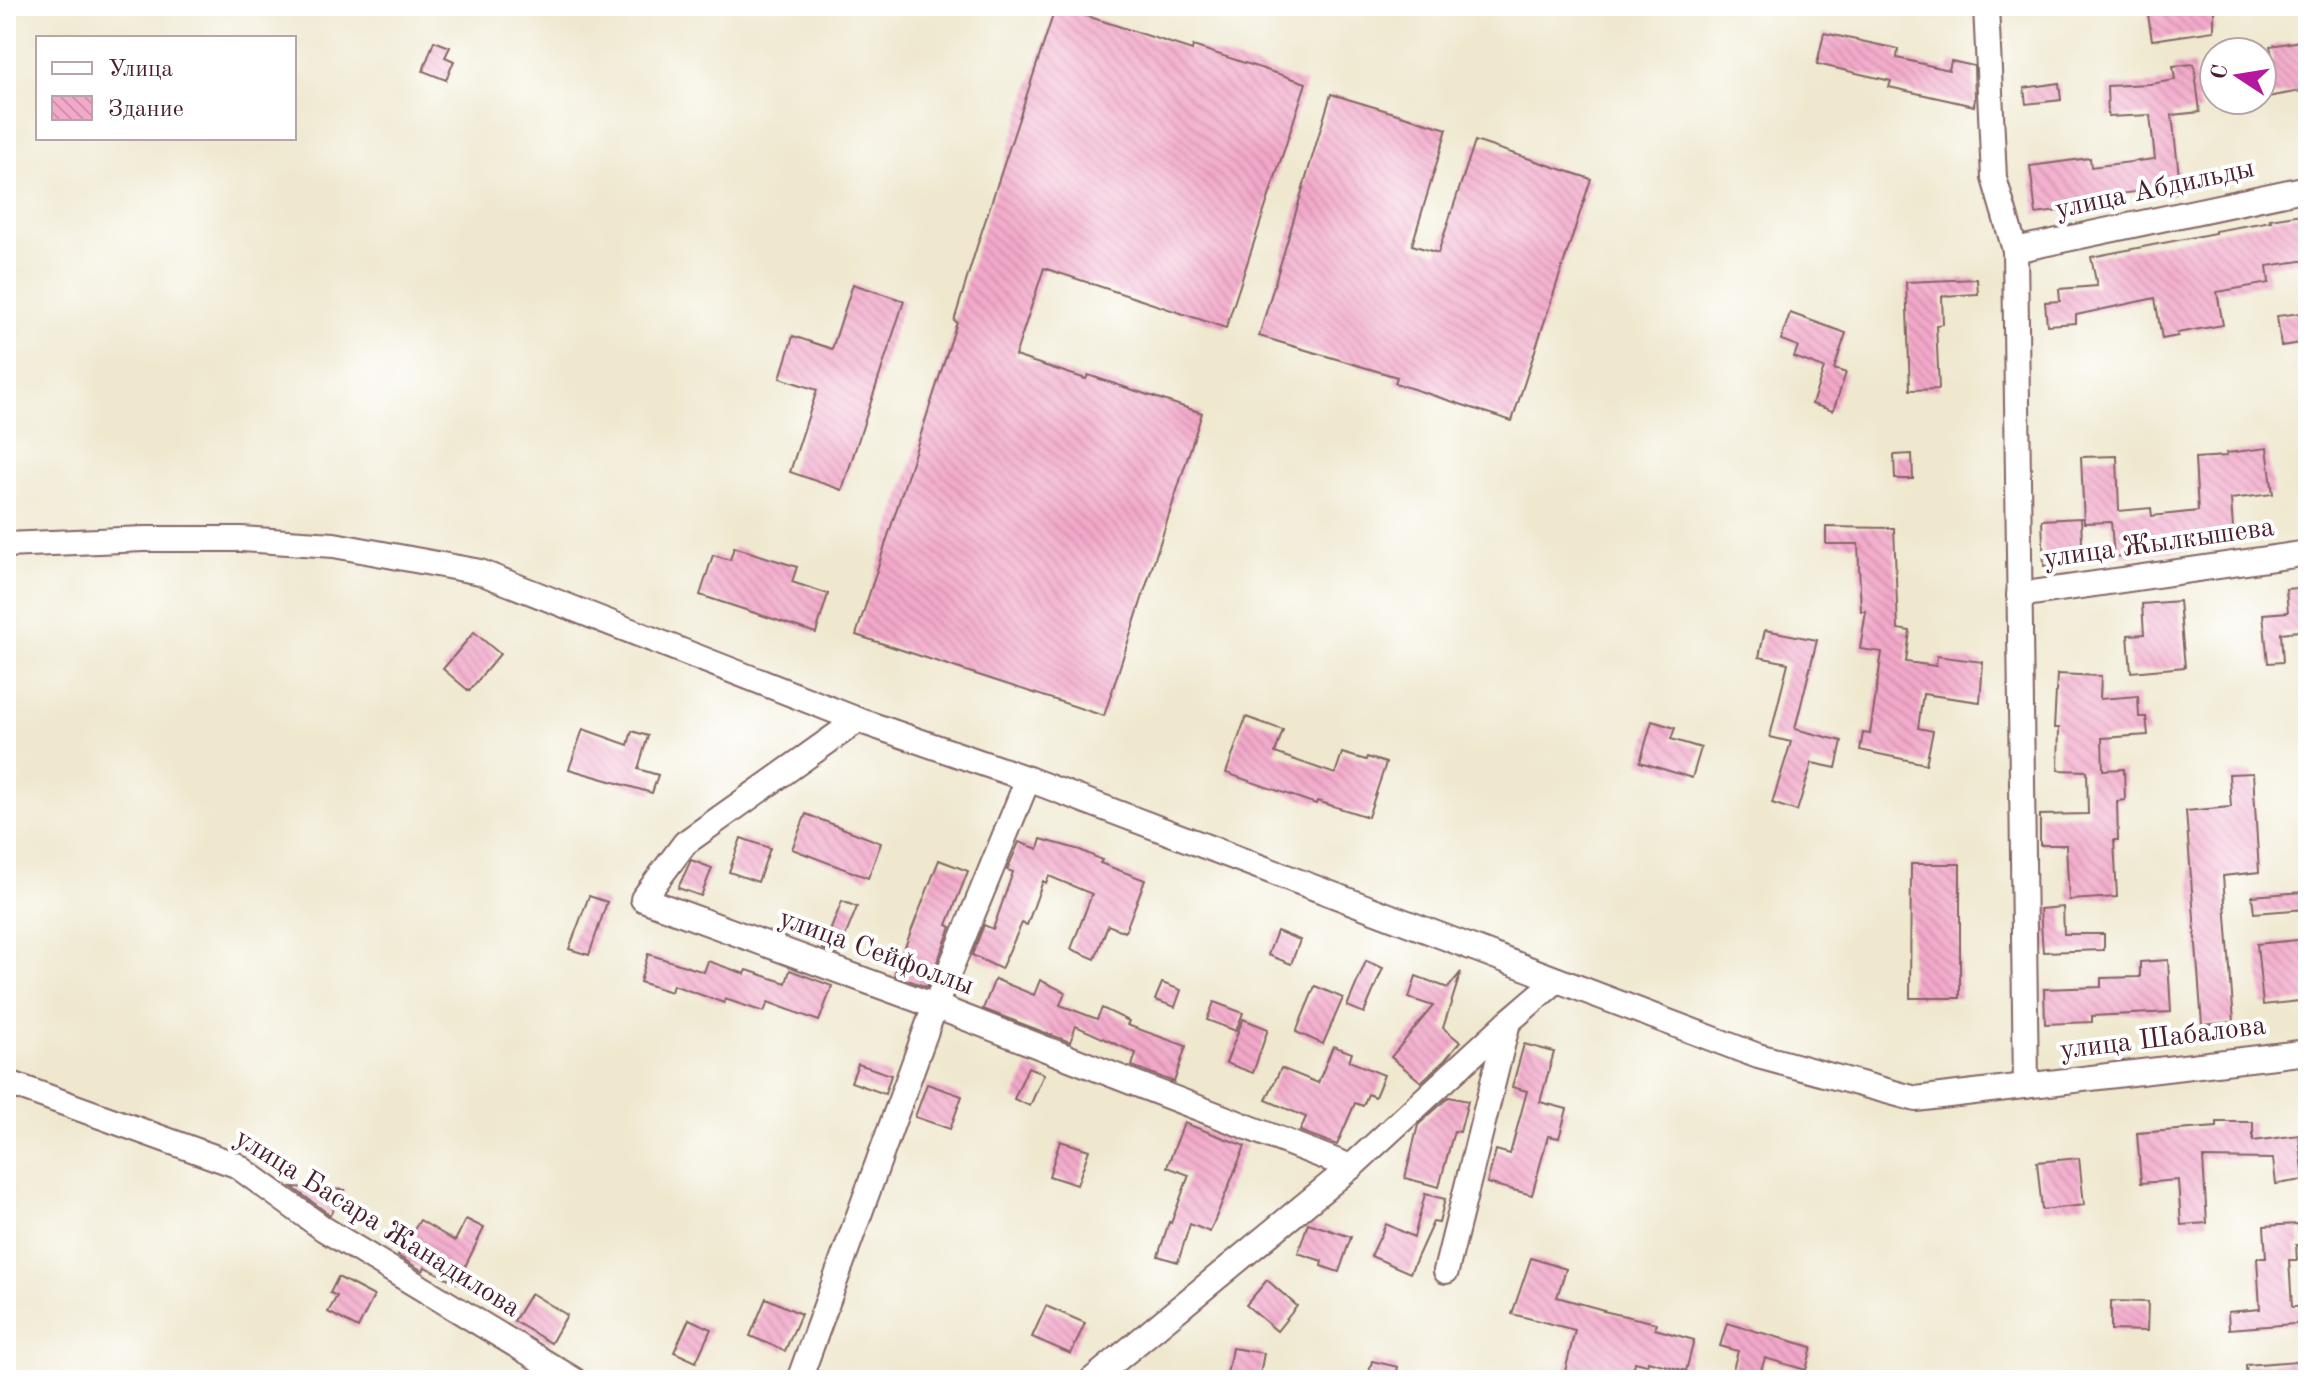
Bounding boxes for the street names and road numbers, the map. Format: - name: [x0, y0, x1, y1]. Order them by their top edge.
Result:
- street label: улица Абдильды: [2053, 155, 2257, 225]
- street label: улица Жылкышева: [2042, 514, 2276, 574]
- street label: улица Сейфоллы: [775, 905, 977, 1001]
- street label: улица Шабалова: [2058, 1012, 2268, 1066]
- street label: улица Басара Жанадилова: [229, 1125, 525, 1324]

